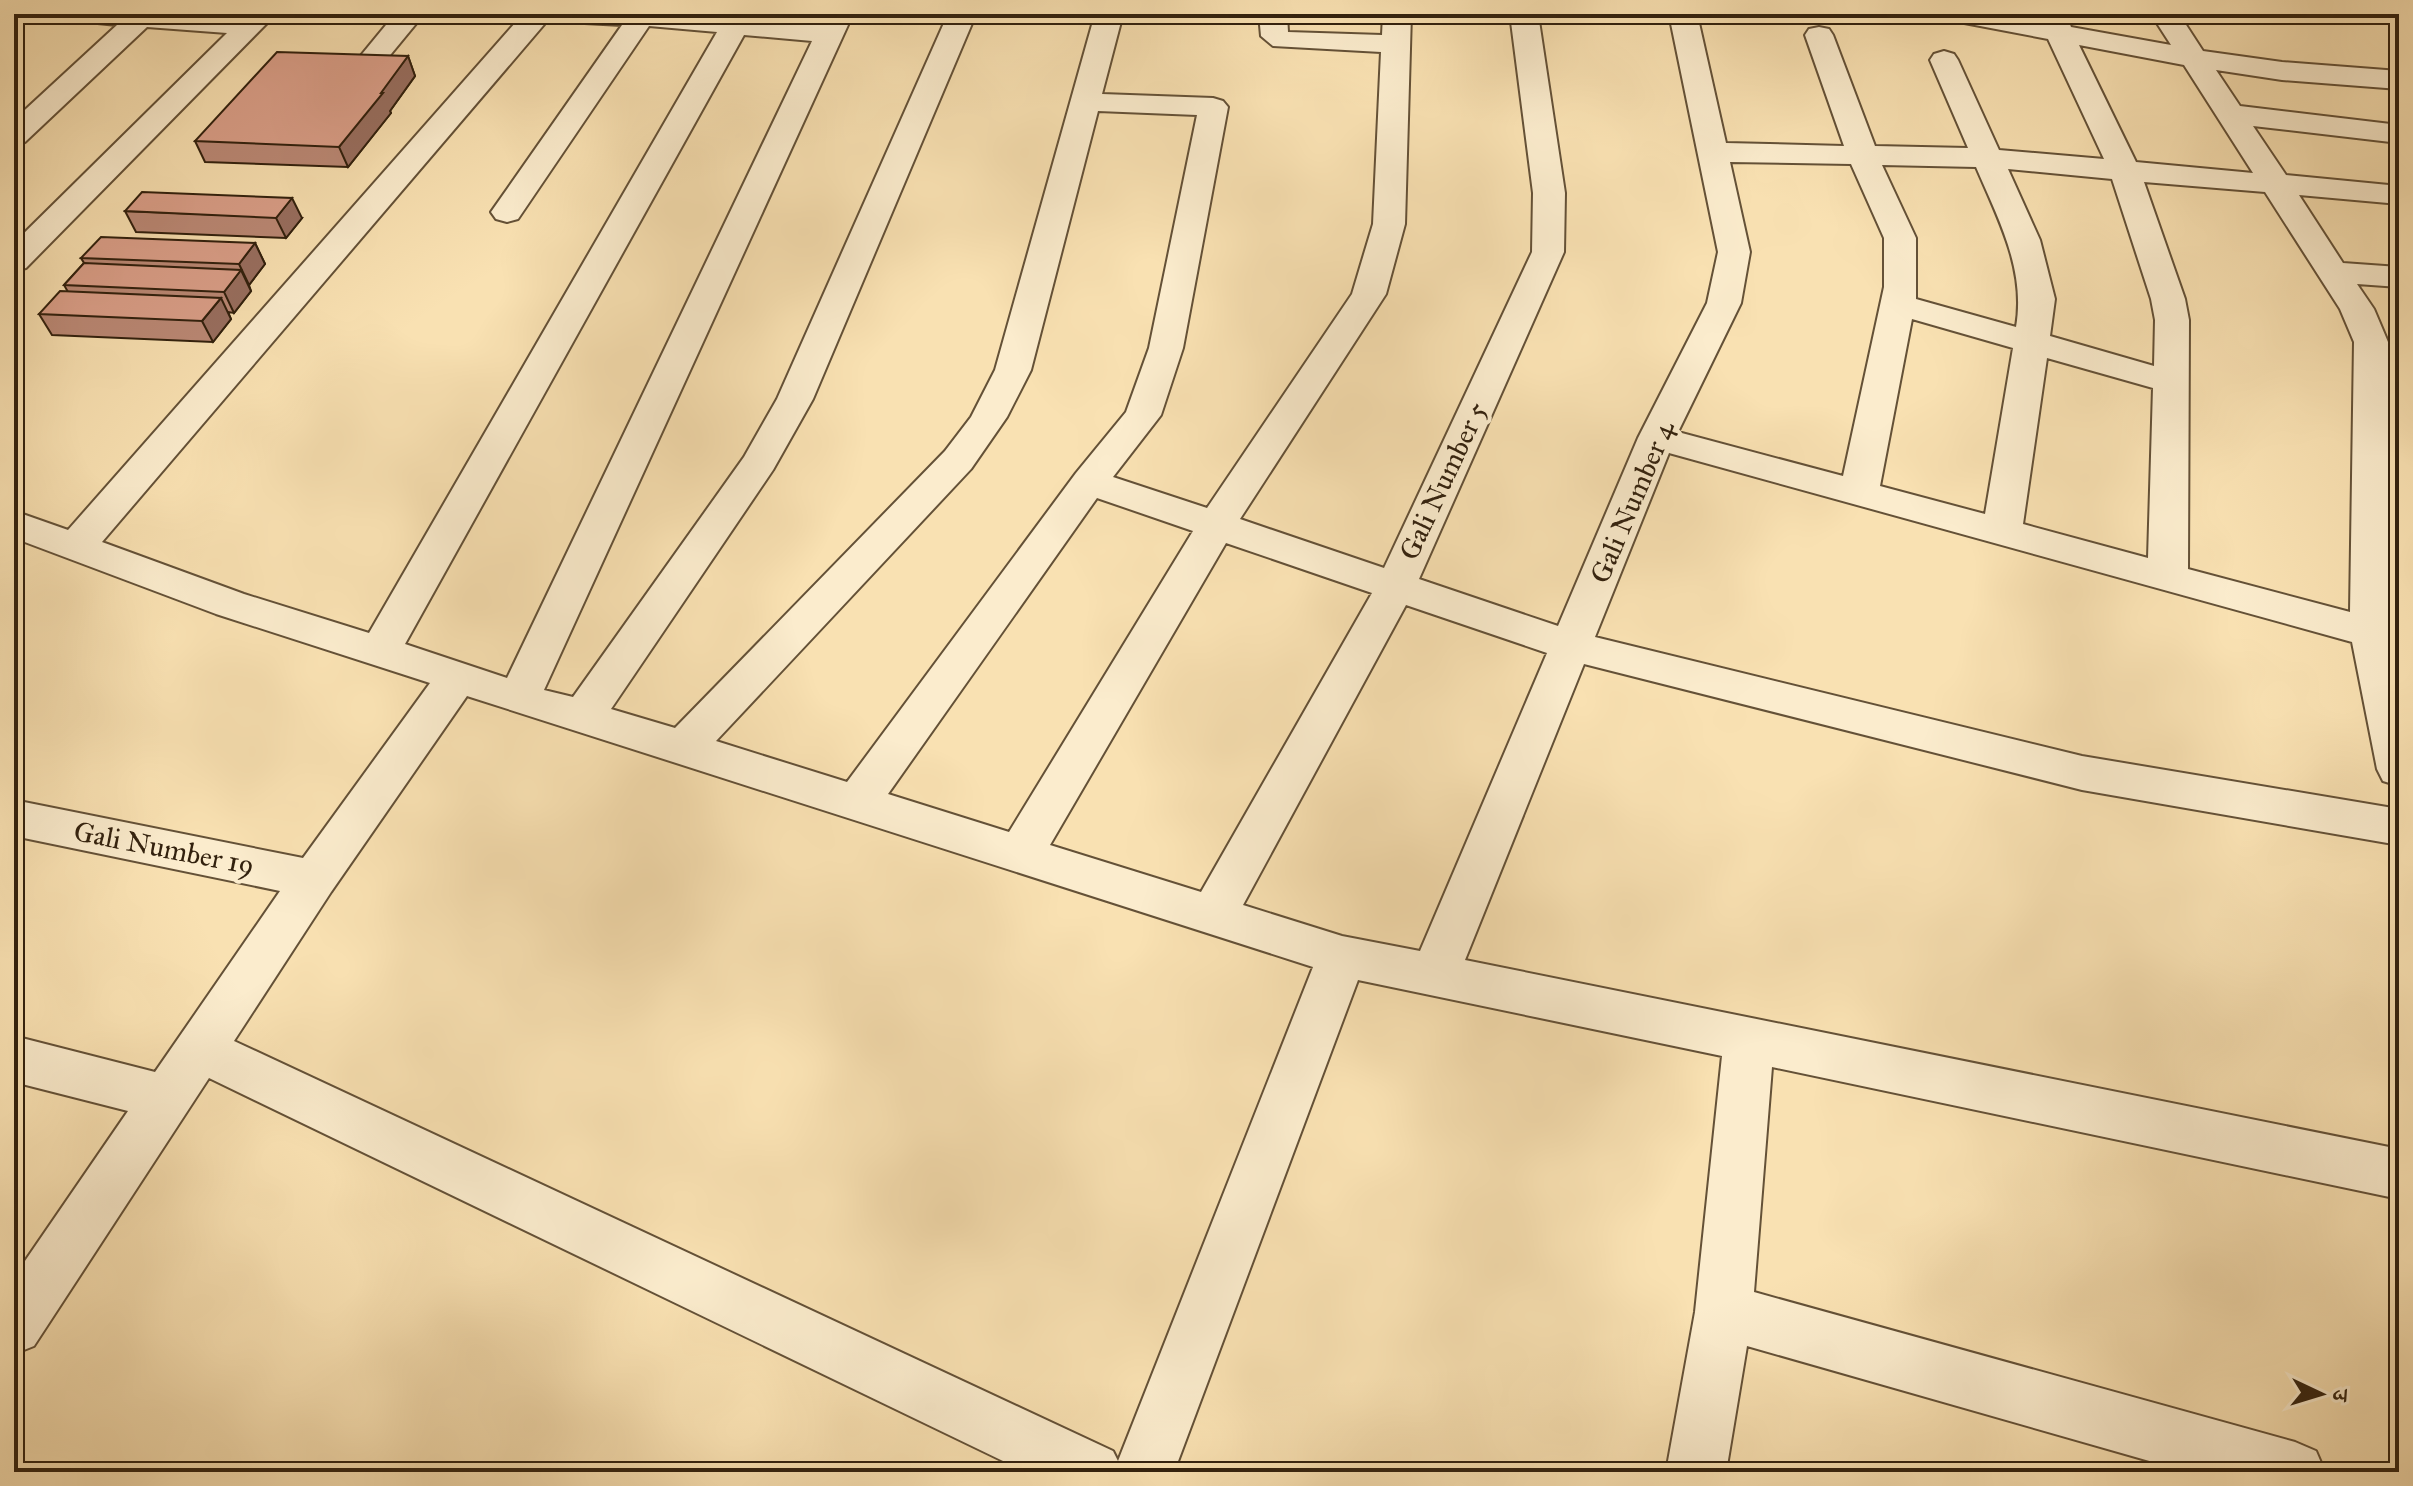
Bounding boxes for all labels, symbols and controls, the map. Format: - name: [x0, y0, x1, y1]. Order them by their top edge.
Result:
- street label: Gali Number 5: [1391, 397, 1495, 565]
- street label: Gali Number 4: [1582, 414, 1682, 588]
- street label: Gali Number 19: [71, 813, 257, 883]
- north arrow: [2281, 1354, 2361, 1434]
- text: उ: [2326, 1387, 2354, 1404]

